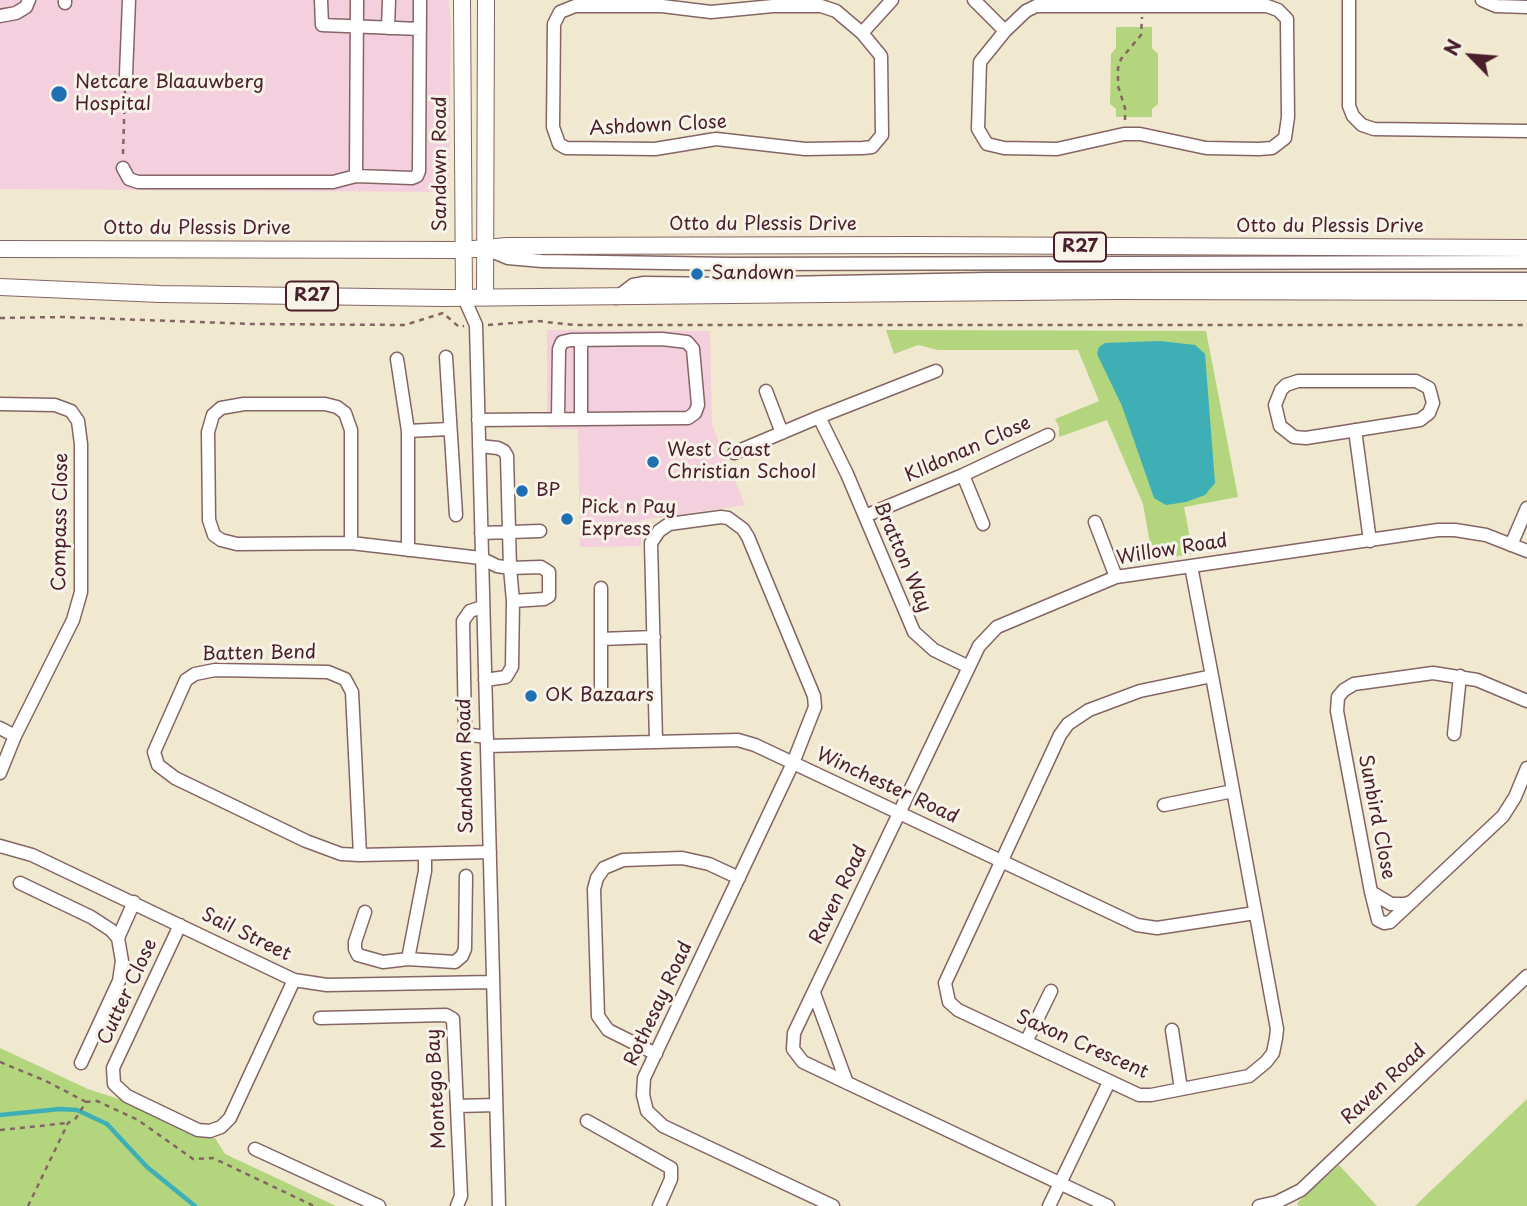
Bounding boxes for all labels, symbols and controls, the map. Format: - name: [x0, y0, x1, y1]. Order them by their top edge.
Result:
- north arrow: [1436, 21, 1506, 91]
- text: N: [1436, 34, 1468, 60]
- place label: Netcare Blaauwberg Hospital: [75, 72, 264, 116]
- marker: Netcare Blaauwberg Hospital: [49, 84, 69, 104]
- street label: Sandown Road: [430, 96, 452, 232]
- street label: Ashdown Close: [589, 111, 727, 141]
- street label: Otto du Plessis Drive: [669, 214, 857, 236]
- street label: Otto du Plessis Drive: [1236, 216, 1424, 238]
- street label: Otto du Plessis Drive: [103, 218, 291, 240]
- road number: R27: [1054, 232, 1106, 262]
- place label: Sandown: [711, 263, 794, 285]
- marker: Sandown: [689, 266, 705, 282]
- road number: R27: [286, 282, 338, 310]
- street label: KIldonan Close: [901, 412, 1035, 488]
- place label: West Coast Christian School: [667, 440, 816, 484]
- street label: Compass Close: [48, 453, 74, 591]
- marker: West Coast Christian School: [645, 454, 661, 470]
- place label: BP: [536, 480, 560, 502]
- marker: BP: [514, 483, 530, 499]
- place label: Pick n Pay Express: [581, 497, 676, 541]
- street label: Bratton Way: [868, 498, 936, 616]
- marker: Pick n Pay Express: [559, 511, 575, 527]
- street label: Willow Road: [1115, 530, 1229, 570]
- street label: Batten Bend: [202, 642, 316, 666]
- place label: OK Bazaars: [545, 685, 654, 707]
- marker: OK Bazaars: [523, 688, 539, 704]
- street label: Sandown Road: [453, 698, 479, 834]
- street label: Winchester Road: [812, 743, 962, 829]
- street label: Sunbird Close: [1353, 753, 1399, 881]
- street label: Raven Road: [805, 842, 873, 948]
- street label: Sail Street: [198, 904, 294, 966]
- street label: Cutter Close: [93, 935, 163, 1049]
- street label: Rothesay Road: [620, 938, 698, 1070]
- street label: Saxon Crescent: [1012, 1006, 1152, 1084]
- street label: Montego Bay: [422, 1028, 452, 1150]
- street label: Raven Road: [1337, 1040, 1431, 1130]

